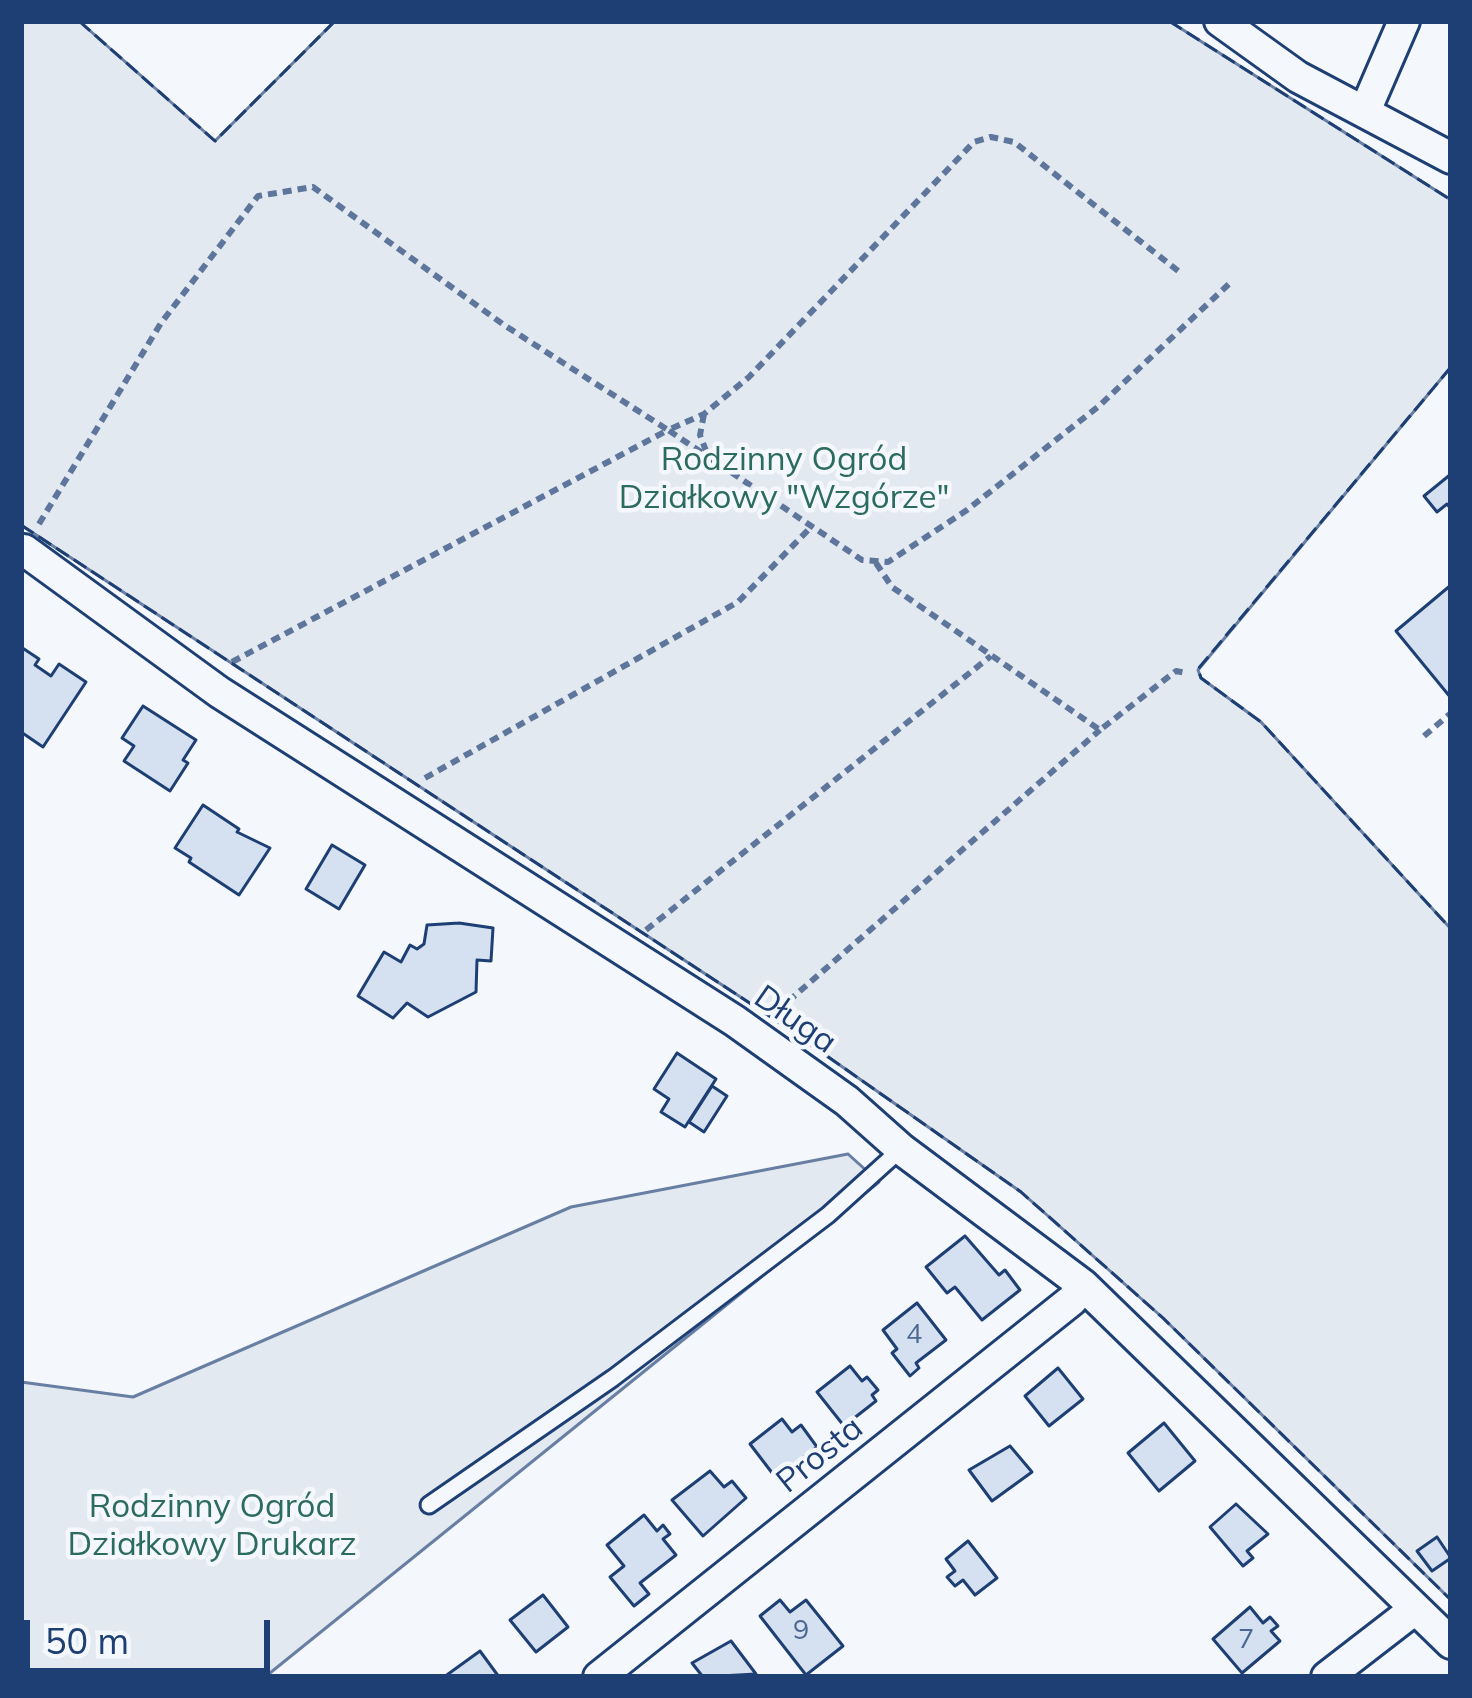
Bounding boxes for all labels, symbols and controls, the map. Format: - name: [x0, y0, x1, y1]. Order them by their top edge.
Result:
- park label: Rodzinny Ogród Działkowy "Wzgórze": [619, 440, 949, 518]
- street label: Długa: [746, 978, 844, 1062]
- house number: 4: [906, 1319, 922, 1351]
- street label: Prosta: [769, 1408, 871, 1502]
- park label: Rodzinny Ogród Działkowy Drukarz: [67, 1487, 357, 1565]
- scale bar: [30, 1596, 276, 1670]
- house number: 9: [793, 1615, 809, 1647]
- text: 50 m: [45, 1618, 129, 1663]
- house number: 7: [1238, 1624, 1254, 1656]

